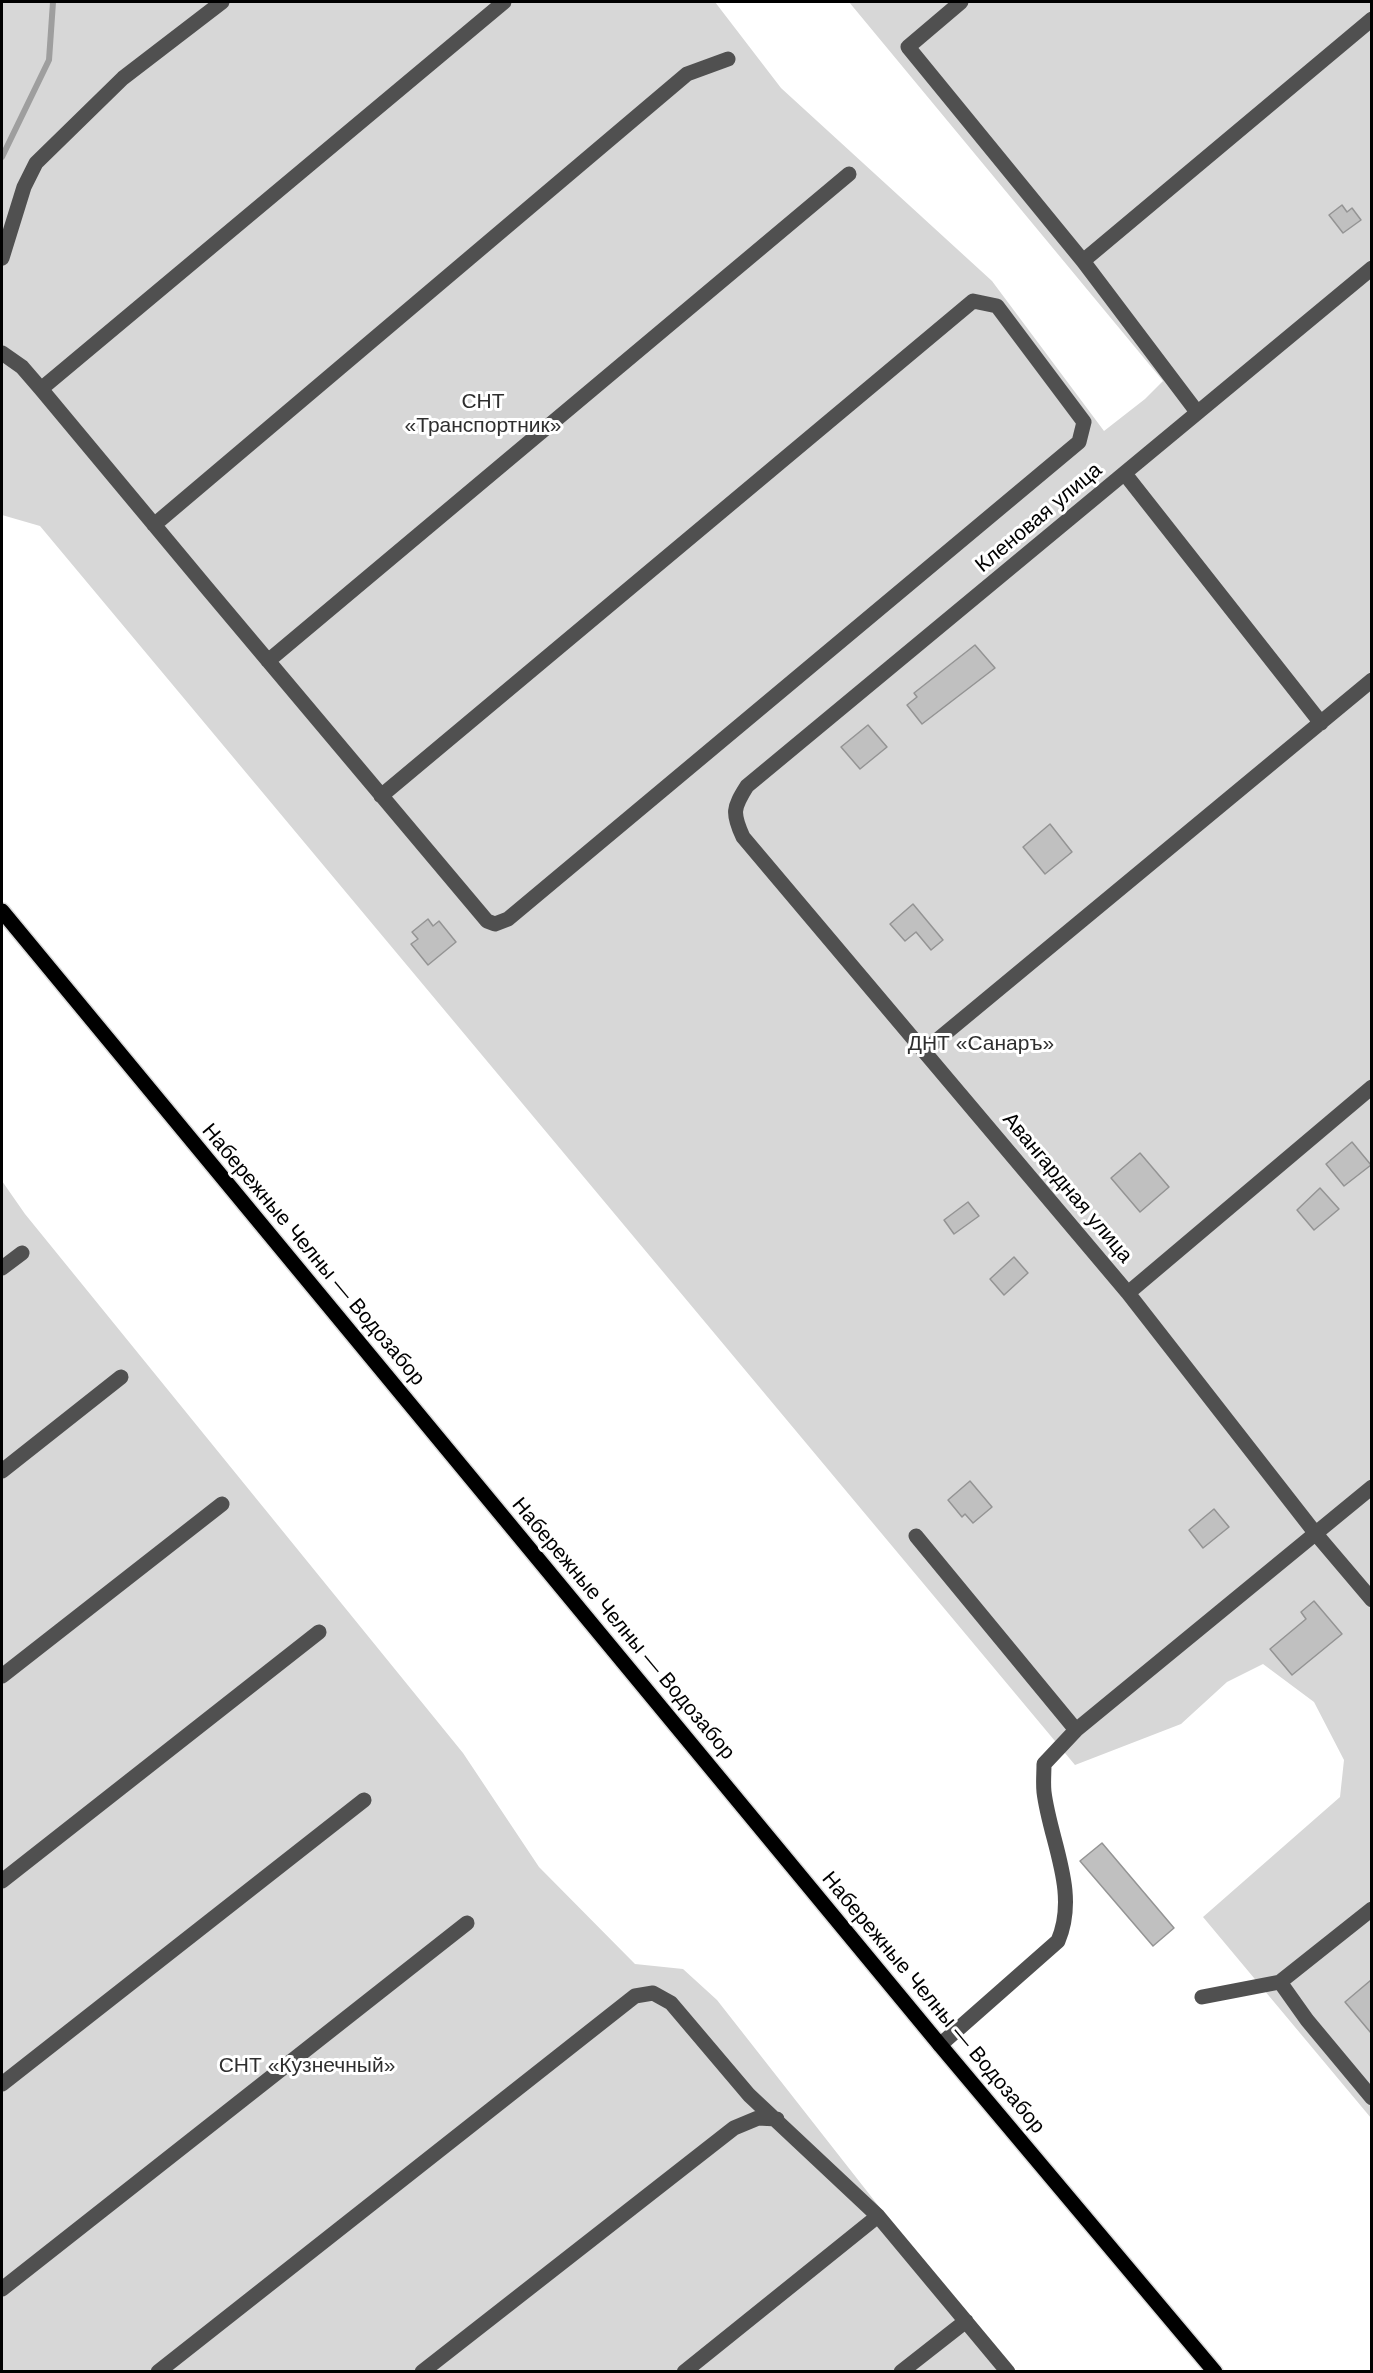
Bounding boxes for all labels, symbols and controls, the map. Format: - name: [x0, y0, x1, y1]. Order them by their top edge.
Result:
- park label: СНТ «Транспортник»: [405, 389, 561, 439]
- street label: Кленовая улица: [971, 458, 1107, 578]
- park label: ДНТ «Санаръ»: [908, 1031, 1054, 1057]
- street label: Авангардная улица: [997, 1108, 1137, 1268]
- street label: Набережные Челны — Водозабор: [196, 1119, 430, 1391]
- street label: Набережные Челны — Водозабор: [506, 1493, 740, 1765]
- street label: Набережные Челны — Водозабор: [816, 1867, 1050, 2139]
- park label: СНТ «Кузнечный»: [219, 2053, 395, 2079]

